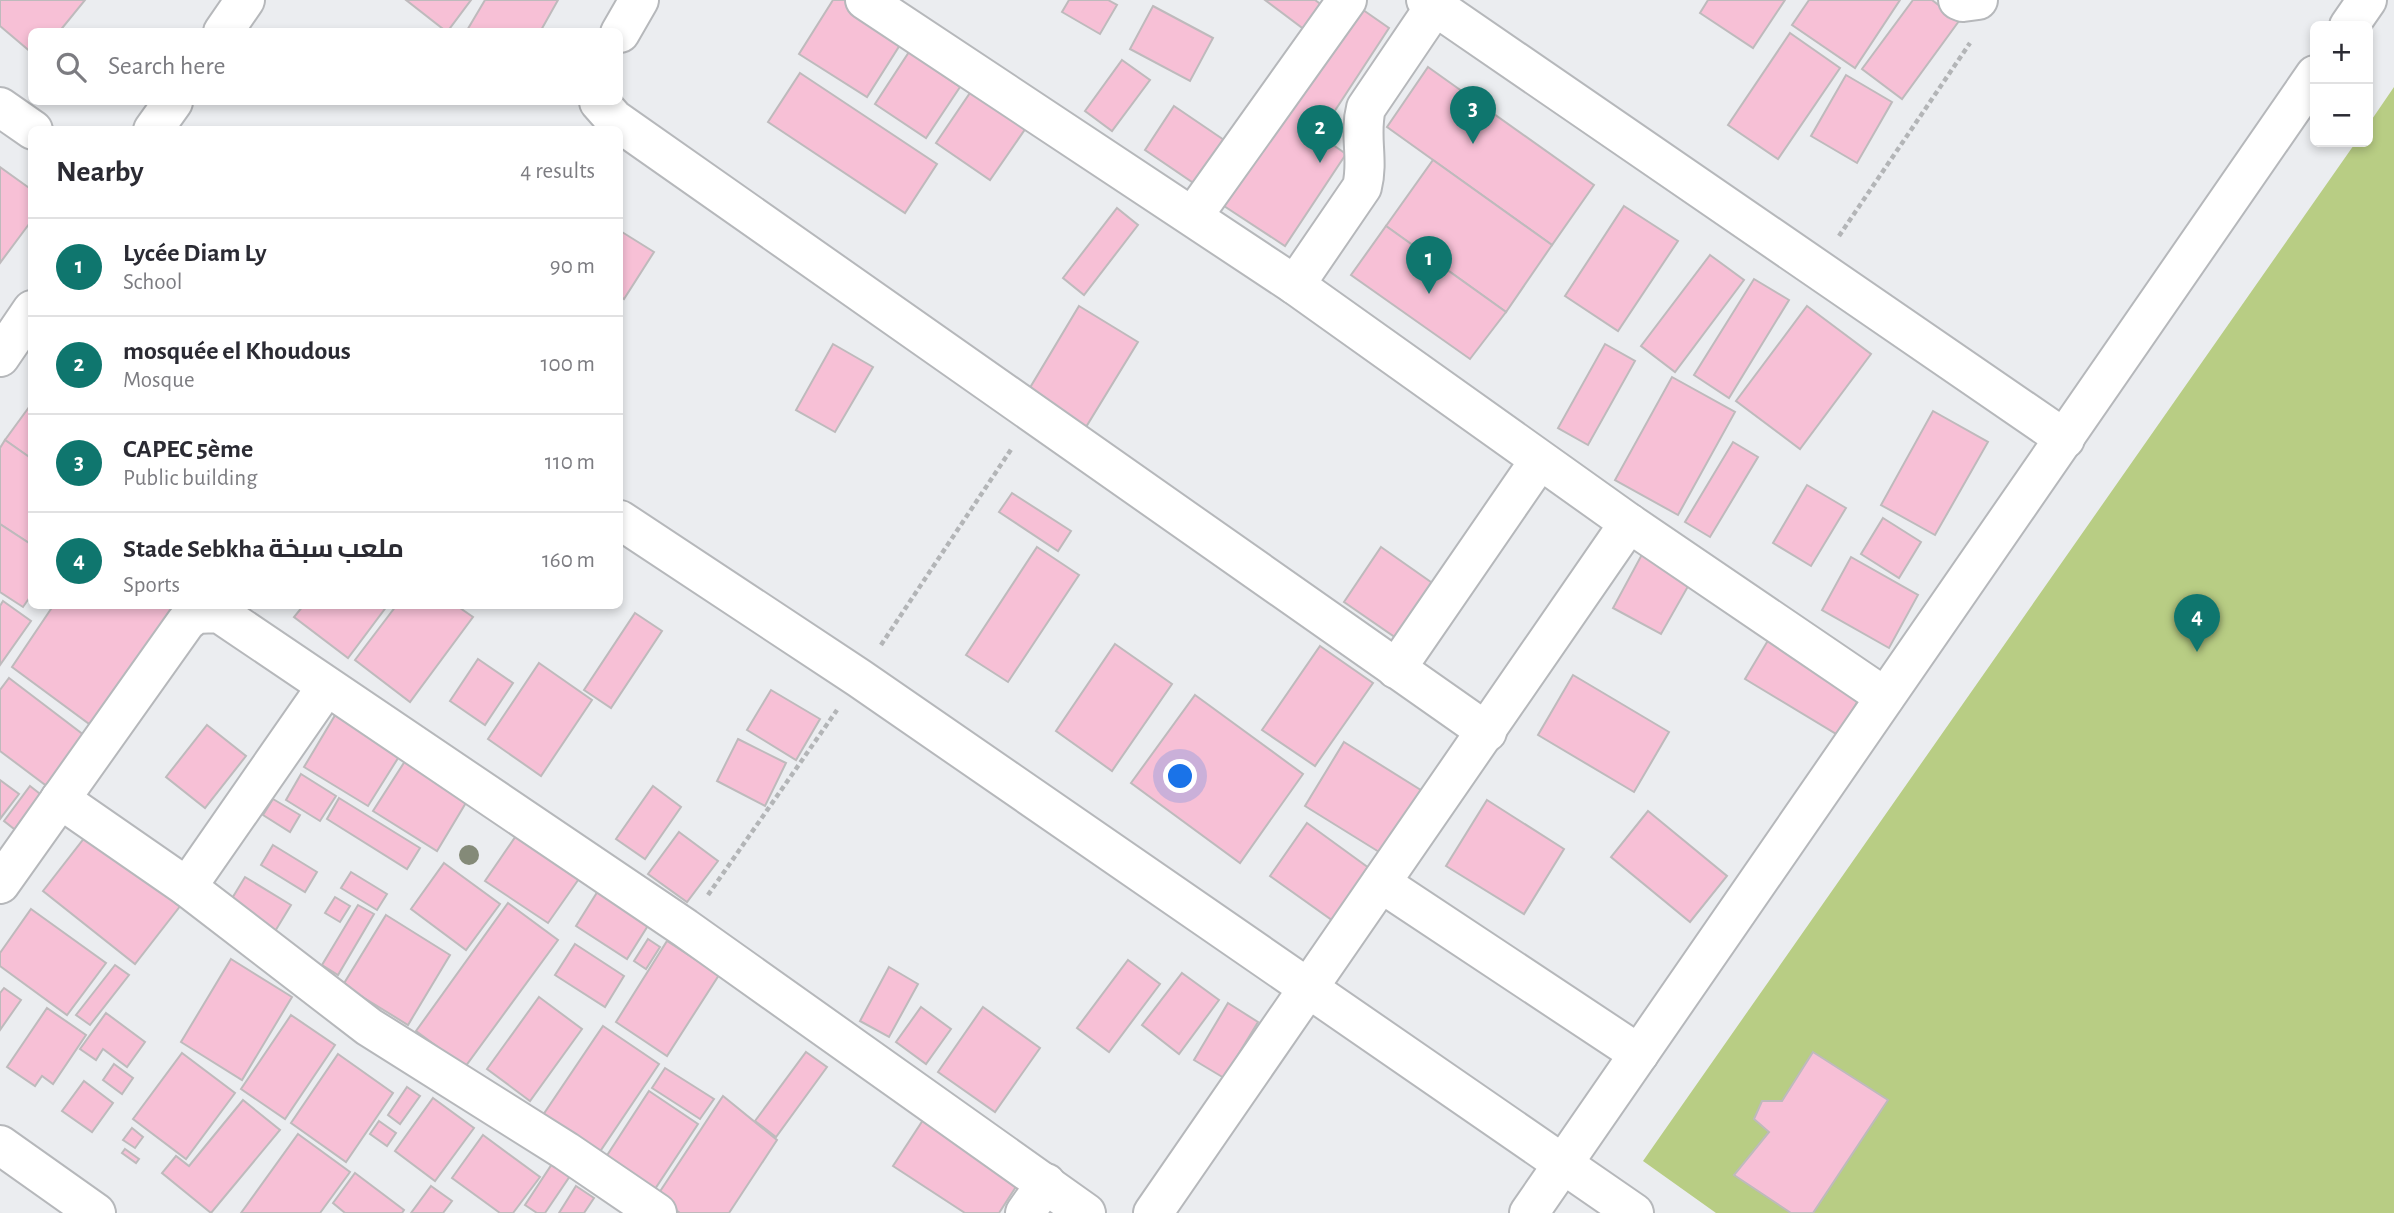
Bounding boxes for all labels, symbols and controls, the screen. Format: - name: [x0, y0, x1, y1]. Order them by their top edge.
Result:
- map controls: [2310, 21, 2373, 147]
- button: +: [2310, 21, 2373, 84]
- search box: [28, 28, 623, 105]
- icon: search: [52, 48, 90, 86]
- text: Search here: [108, 53, 226, 79]
- button: −: [2310, 84, 2373, 147]
- pin: 3: [1450, 86, 1496, 144]
- pin: 2: [1297, 105, 1343, 163]
- text: Nearby: [56, 157, 144, 187]
- text: 4 results: [520, 160, 595, 183]
- pin: 1: [1406, 236, 1452, 294]
- text: Lycée Diam Ly: [123, 240, 267, 266]
- text: 1: [75, 255, 83, 278]
- text: 90 m: [550, 255, 595, 278]
- text: School: [123, 271, 182, 294]
- text: mosquée el Khoudous: [123, 338, 351, 364]
- text: 2: [74, 353, 84, 376]
- text: 100 m: [541, 353, 595, 376]
- text: Mosque: [123, 369, 195, 392]
- text: CAPEC 5ème: [123, 436, 253, 462]
- text: 3: [74, 451, 84, 474]
- text: 110 m: [545, 451, 595, 474]
- text: Public building: [123, 467, 257, 490]
- text: Stade Sebkha ملعب سبخة: [123, 536, 404, 562]
- text: 4: [73, 549, 85, 572]
- text: 160 m: [542, 549, 595, 572]
- text: Sports: [123, 574, 180, 597]
- pin: 4: [2174, 594, 2220, 652]
- your location: [1163, 759, 1197, 793]

